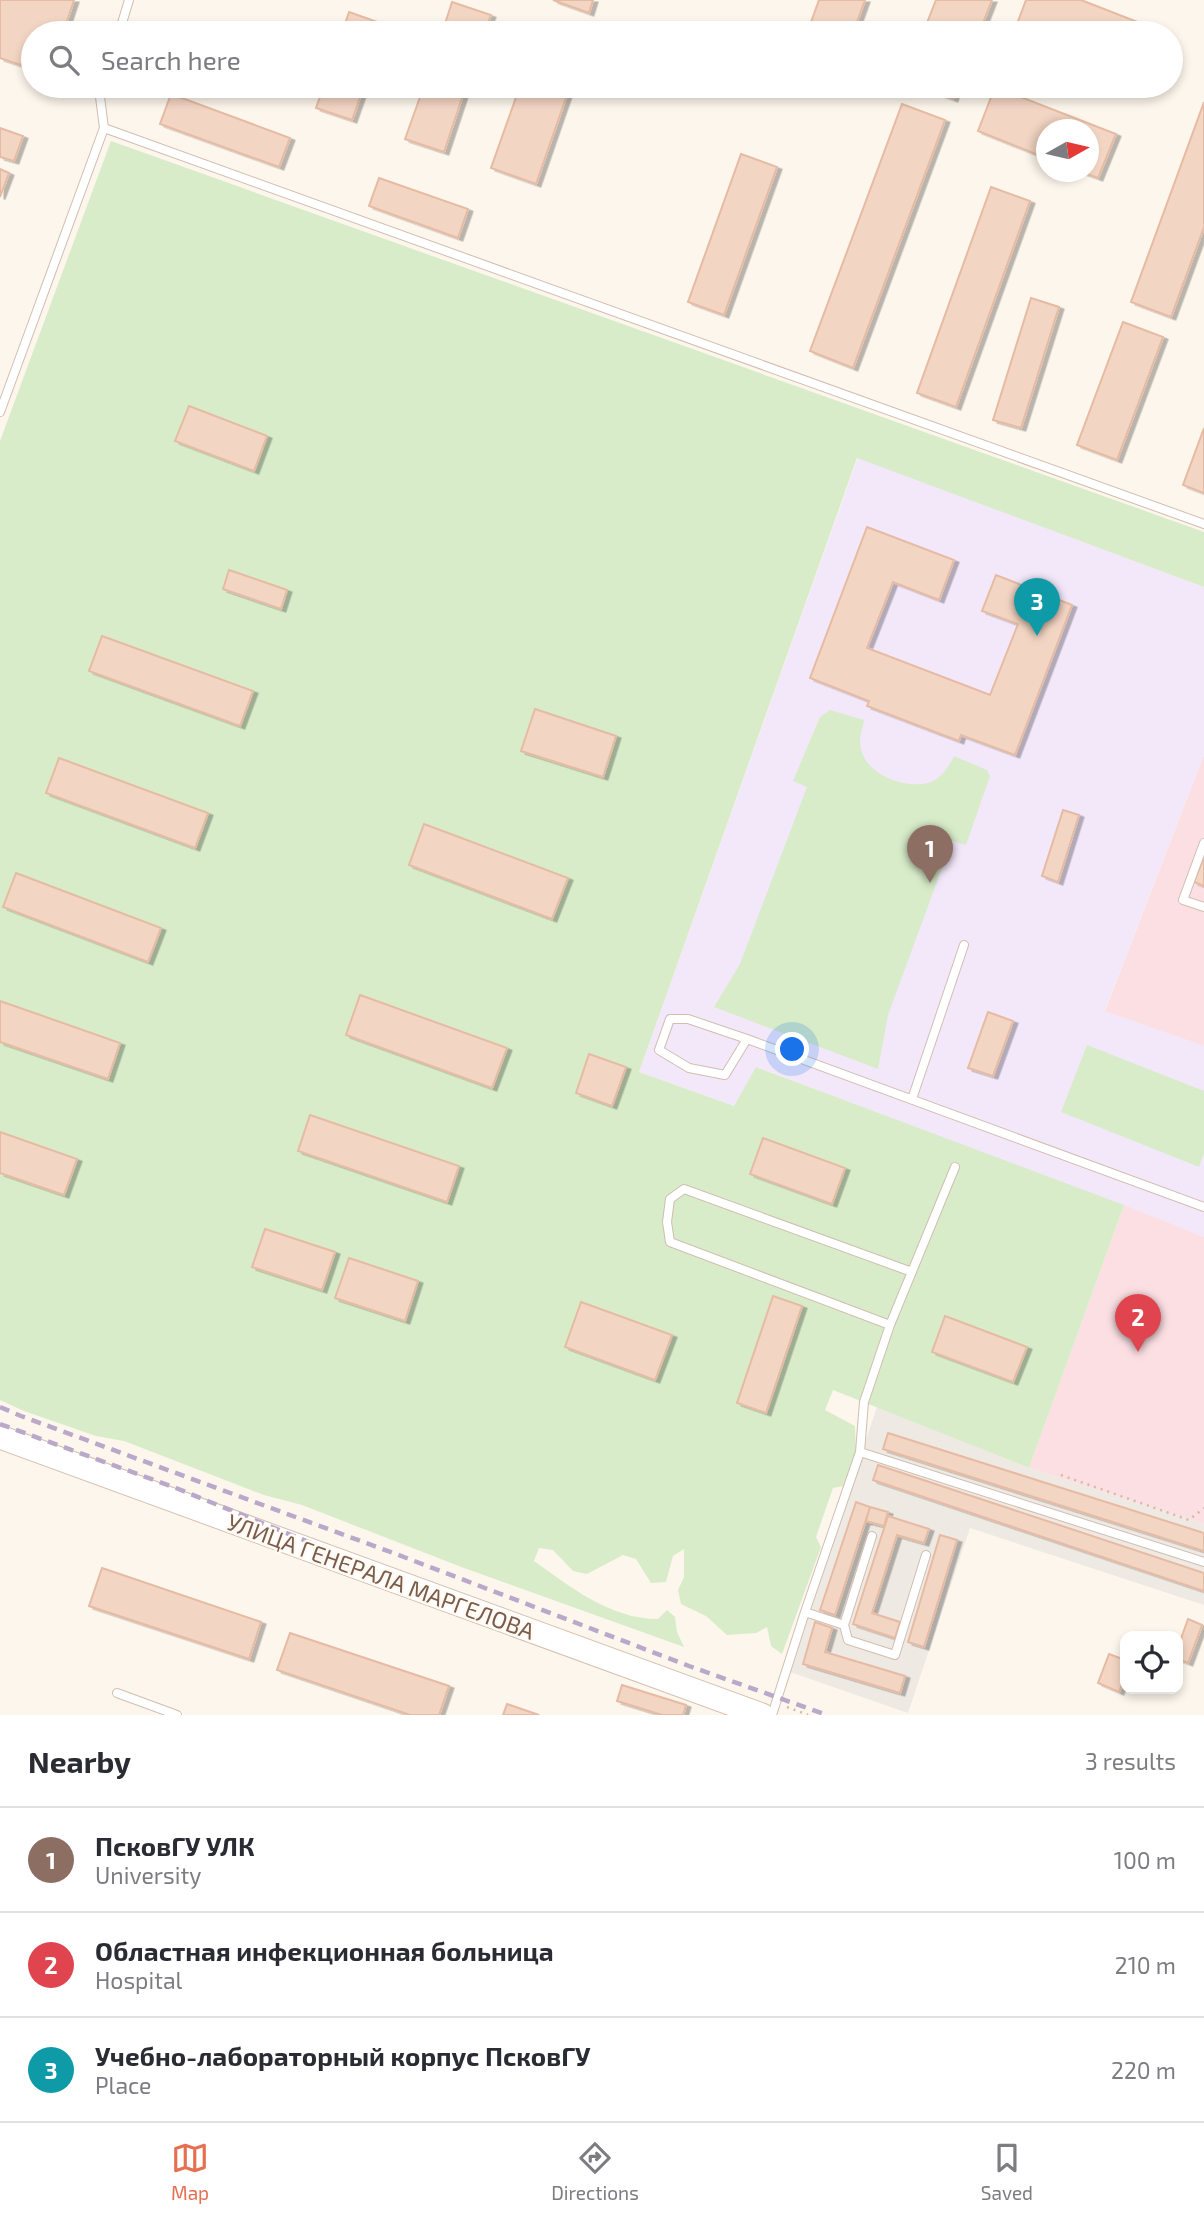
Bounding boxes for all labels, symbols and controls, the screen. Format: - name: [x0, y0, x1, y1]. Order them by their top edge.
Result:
- search box: [21, 21, 1183, 98]
- icon: search: [45, 41, 83, 79]
- text: Search here: [101, 44, 241, 75]
- north arrow: [1036, 119, 1099, 182]
- pin: 3: [1014, 578, 1060, 636]
- pin: 1: [907, 825, 953, 883]
- your location: [775, 1032, 809, 1066]
- pin: 2: [1115, 1294, 1161, 1352]
- street label: УЛИЦА ГЕНЕРАЛА МАРГЕЛОВА: [223, 1507, 539, 1645]
- map controls: [1120, 1631, 1183, 1694]
- button: locate: [1120, 1631, 1183, 1694]
- text: Nearby: [28, 1743, 131, 1779]
- text: 3 results: [1085, 1747, 1176, 1775]
- text: ПсковГУ УЛК: [95, 1830, 255, 1861]
- text: 1: [46, 1846, 56, 1874]
- text: 100 m: [1114, 1846, 1176, 1874]
- text: University: [95, 1861, 201, 1889]
- text: Областная инфекционная больница: [95, 1935, 554, 1966]
- text: 2: [44, 1951, 58, 1979]
- text: 210 m: [1115, 1951, 1176, 1979]
- text: Hospital: [95, 1966, 182, 1994]
- text: Учебно-лабораторный корпус ПсковГУ: [95, 2040, 591, 2071]
- text: 3: [44, 2056, 58, 2084]
- text: 220 m: [1111, 2056, 1176, 2084]
- text: Place: [95, 2071, 151, 2099]
- tab: Map: [171, 2139, 209, 2204]
- tab: Directions: [551, 2139, 639, 2204]
- tab: Saved: [981, 2139, 1033, 2204]

